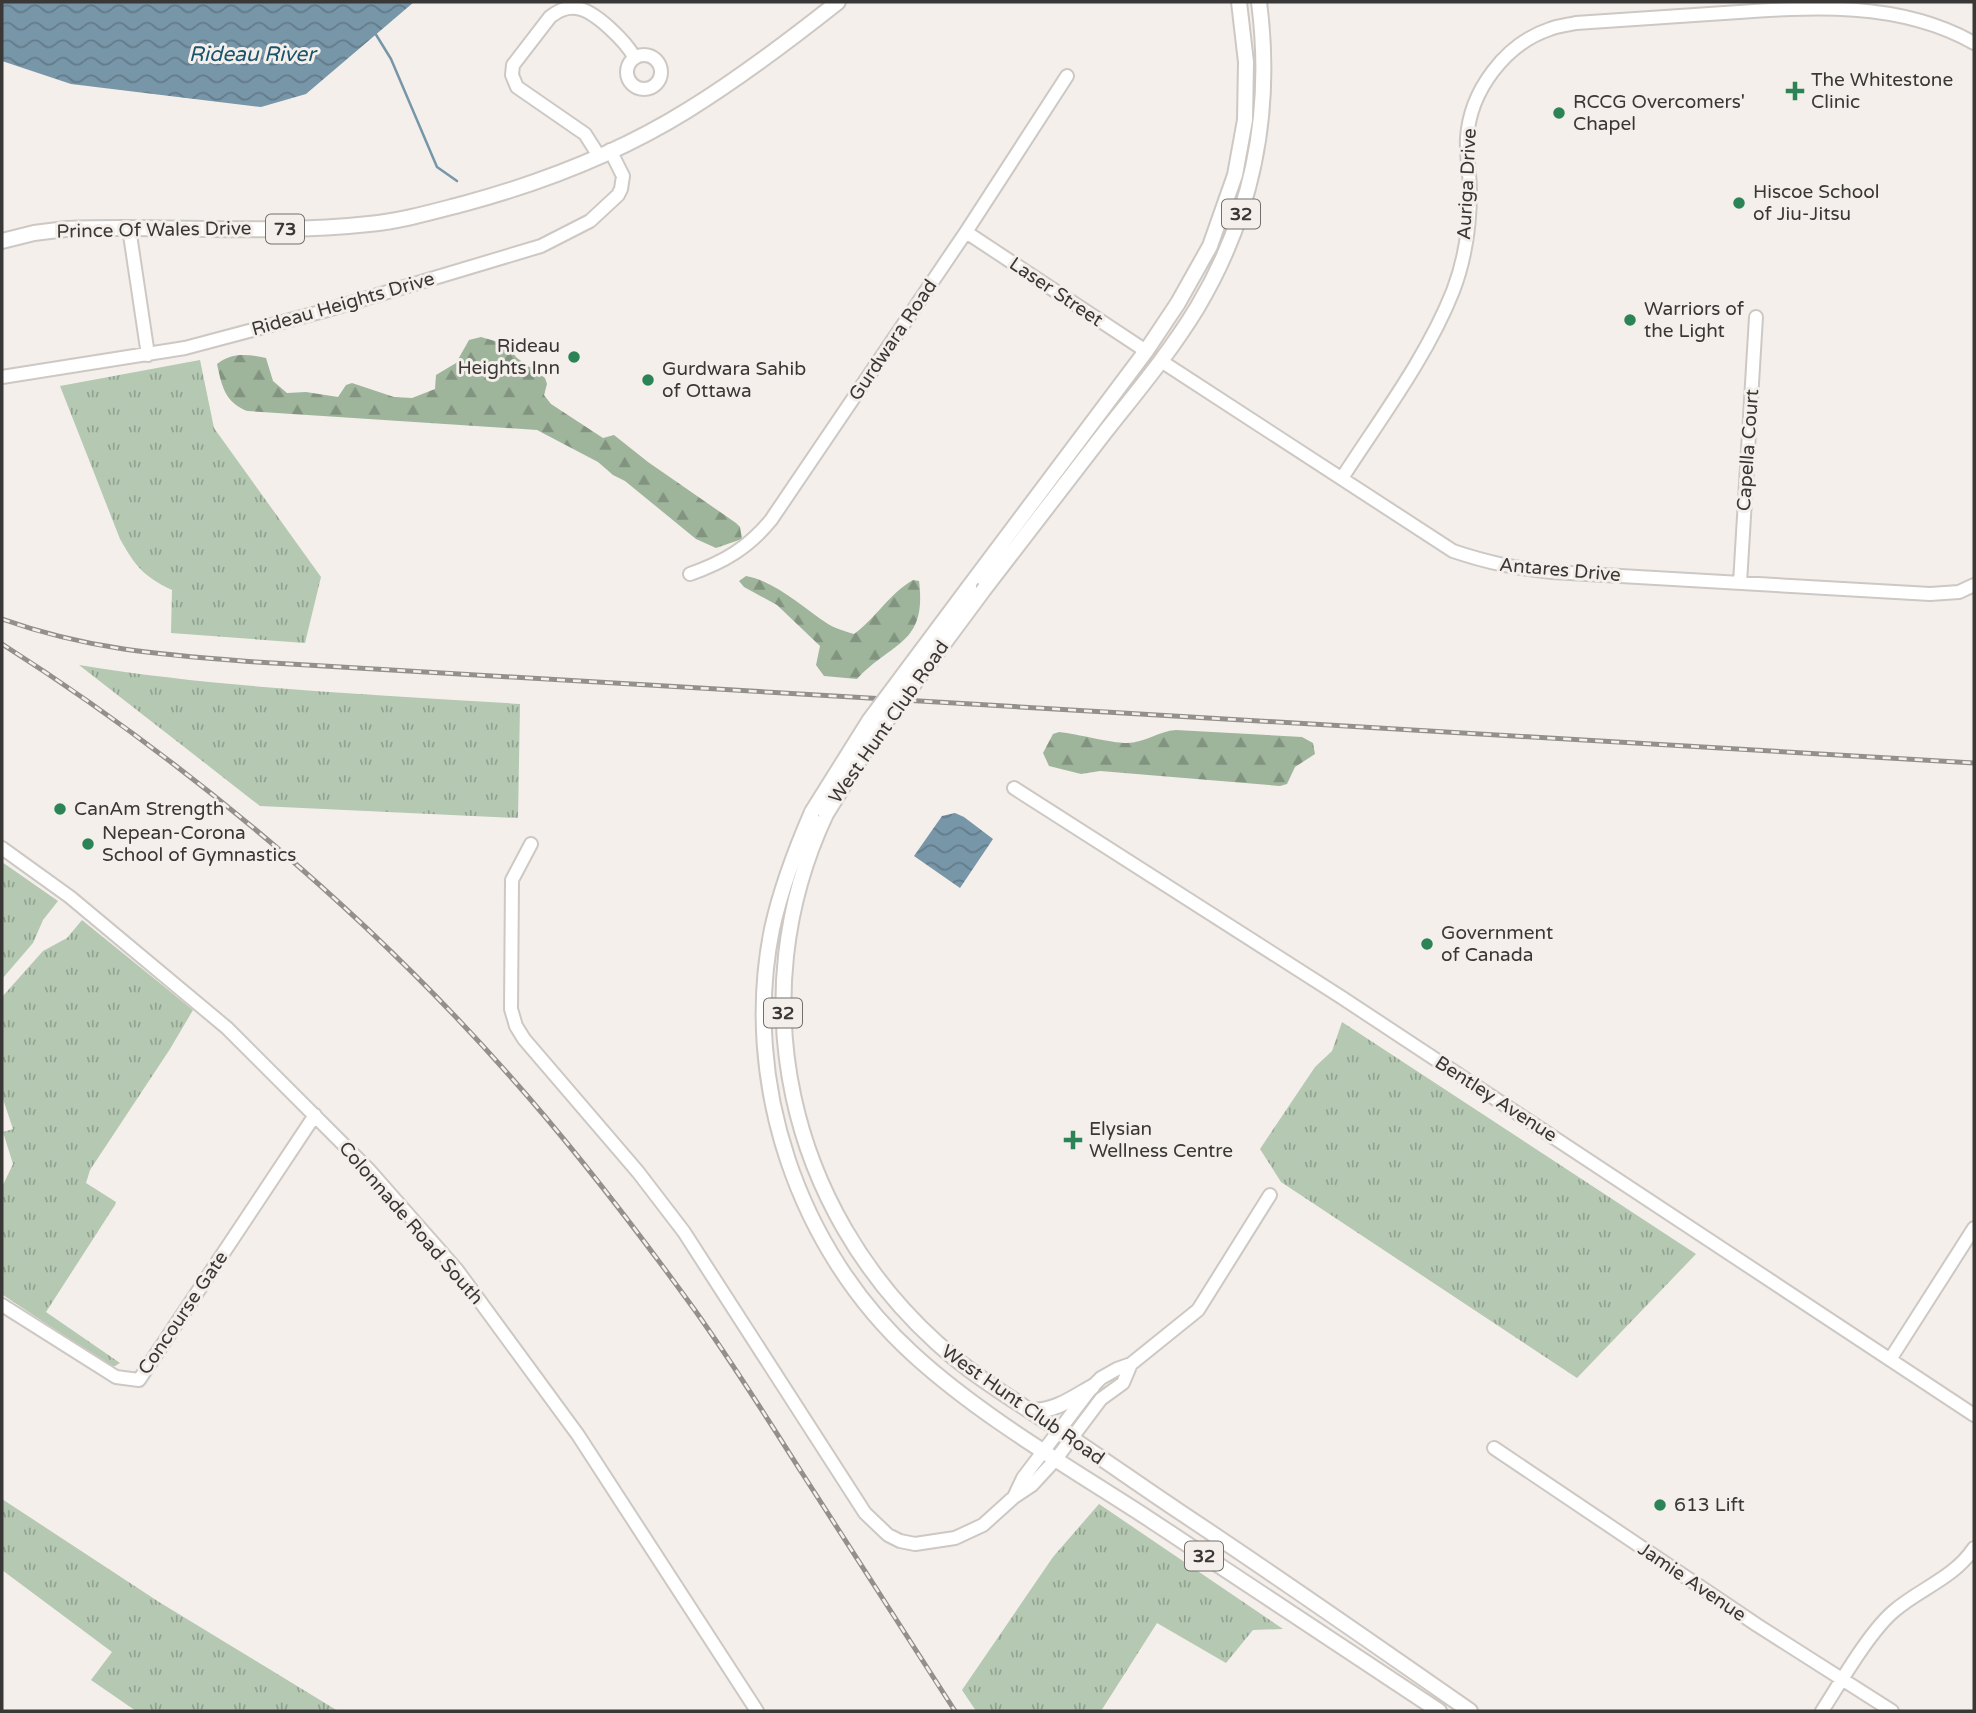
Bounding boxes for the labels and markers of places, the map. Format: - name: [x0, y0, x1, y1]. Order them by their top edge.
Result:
- place label: The Whitestone Clinic: [1811, 69, 1953, 113]
- marker: The Whitestone Clinic: [1785, 81, 1805, 101]
- place label: RCCG Overcomers' Chapel: [1573, 91, 1745, 135]
- marker: RCCG Overcomers' Chapel: [1551, 105, 1567, 121]
- place label: Hiscoe School of Jiu-Jitsu: [1753, 181, 1880, 225]
- marker: Hiscoe School of Jiu-Jitsu: [1731, 195, 1747, 211]
- place label: Warriors of the Light: [1644, 298, 1745, 342]
- marker: Warriors of the Light: [1622, 312, 1638, 328]
- place label: Rideau Heights Inn: [457, 335, 560, 379]
- marker: Rideau Heights Inn: [566, 349, 582, 365]
- place label: Gurdwara Sahib of Ottawa: [662, 358, 806, 402]
- marker: Gurdwara Sahib of Ottawa: [640, 372, 656, 388]
- place label: CanAm Strength: [74, 798, 224, 820]
- marker: CanAm Strength: [52, 801, 68, 817]
- place label: Nepean-Corona School of Gymnastics: [102, 822, 296, 866]
- marker: Nepean-Corona School of Gymnastics: [80, 836, 96, 852]
- place label: Government of Canada: [1441, 922, 1553, 966]
- marker: Government of Canada: [1419, 936, 1435, 952]
- place label: Elysian Wellness Centre: [1089, 1118, 1233, 1162]
- marker: Elysian Wellness Centre: [1063, 1130, 1083, 1150]
- place label: 613 Lift: [1674, 1494, 1745, 1516]
- marker: 613 Lift: [1652, 1497, 1668, 1513]

